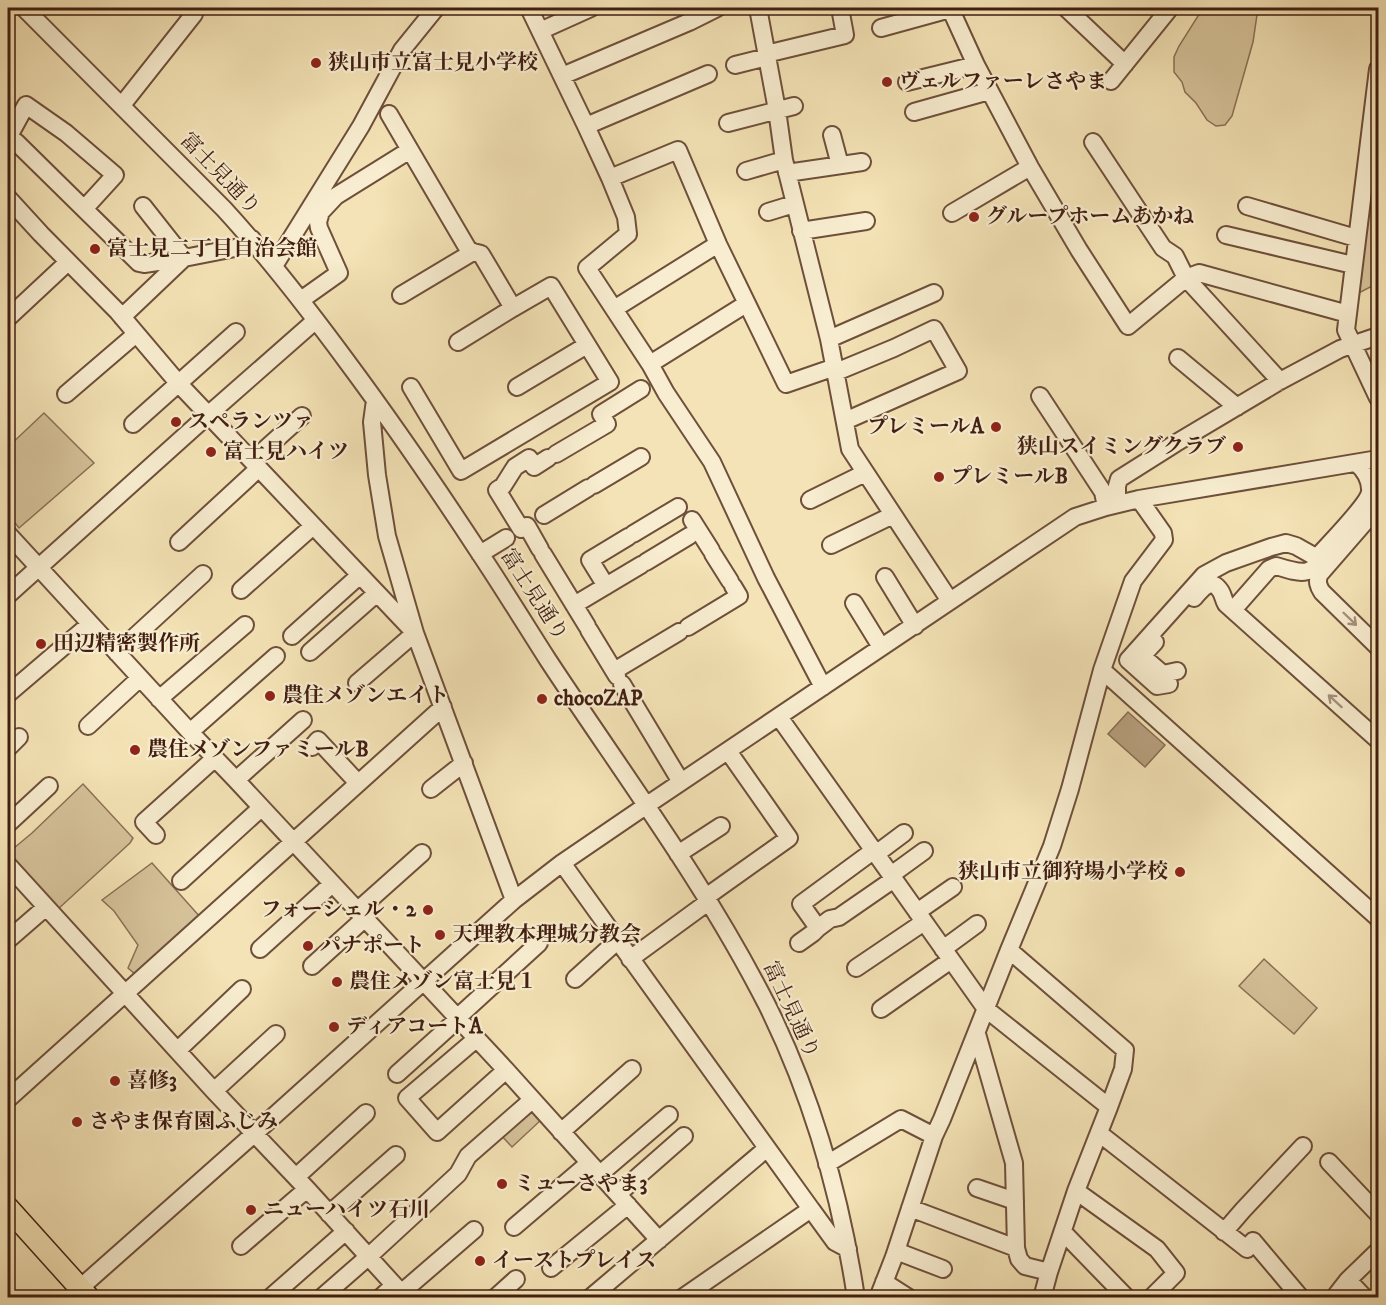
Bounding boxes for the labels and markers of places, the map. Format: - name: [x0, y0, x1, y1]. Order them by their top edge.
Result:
- place label: 狭山市立富士見小学校: [328, 50, 538, 76]
- marker: 狭山市立富士見小学校: [309, 56, 323, 70]
- place label: ヴェルファーレさやま: [899, 69, 1107, 95]
- marker: ヴェルファーレさやま: [880, 75, 894, 89]
- place label: グループホームあかね: [986, 204, 1194, 230]
- marker: グループホームあかね: [967, 210, 981, 224]
- place label: 富士見二丁目自治会館: [107, 236, 317, 262]
- marker: 富士見二丁目自治会館: [88, 242, 102, 256]
- place label: スペランツァ: [188, 409, 314, 435]
- place label: プレミールA: [867, 414, 985, 440]
- marker: スペランツァ: [169, 415, 183, 429]
- marker: プレミールA: [989, 420, 1003, 434]
- place label: 狭山スイミングクラブ: [1017, 434, 1226, 460]
- place label: 富士見ハイツ: [223, 439, 349, 465]
- marker: 狭山スイミングクラブ: [1231, 440, 1245, 454]
- marker: 富士見ハイツ: [204, 445, 218, 459]
- place label: プレミールB: [951, 464, 1068, 490]
- marker: プレミールB: [932, 470, 946, 484]
- place label: 田辺精密製作所: [53, 631, 200, 657]
- marker: 田辺精密製作所: [34, 637, 48, 651]
- place label: 農住メゾンエイト: [282, 683, 449, 709]
- place label: chocoZAP: [554, 686, 643, 712]
- marker: 農住メゾンエイト: [263, 689, 277, 703]
- marker: chocoZAP: [535, 692, 549, 706]
- place label: 農住メゾンファミールB: [147, 737, 369, 763]
- marker: 農住メゾンファミールB: [128, 743, 142, 757]
- place label: 狭山市立御狩場小学校: [958, 859, 1168, 885]
- marker: 狭山市立御狩場小学校: [1173, 865, 1187, 879]
- place label: フォーシェル・2: [261, 897, 417, 923]
- marker: フォーシェル・2: [421, 903, 435, 917]
- place label: 天理教本理城分教会: [452, 922, 641, 948]
- marker: 天理教本理城分教会: [433, 928, 447, 942]
- place label: パナポート: [320, 933, 425, 959]
- marker: パナポート: [301, 939, 315, 953]
- place label: 農住メゾン富士見１: [349, 969, 537, 995]
- marker: 農住メゾン富士見１: [330, 975, 344, 989]
- place label: ディアコートA: [346, 1014, 483, 1040]
- marker: ディアコートA: [327, 1020, 341, 1034]
- place label: 喜修3: [127, 1068, 177, 1094]
- marker: 喜修3: [108, 1074, 122, 1088]
- place label: さやま保育園ふじみ: [89, 1109, 278, 1135]
- marker: さやま保育園ふじみ: [70, 1115, 84, 1129]
- place label: ミューさやま3: [514, 1171, 648, 1197]
- marker: ミューさやま3: [495, 1177, 509, 1191]
- place label: ニューハイツ石川: [263, 1197, 430, 1223]
- marker: ニューハイツ石川: [244, 1203, 258, 1217]
- place label: イーストプレイス: [492, 1248, 656, 1274]
- marker: イーストプレイス: [473, 1254, 487, 1268]

